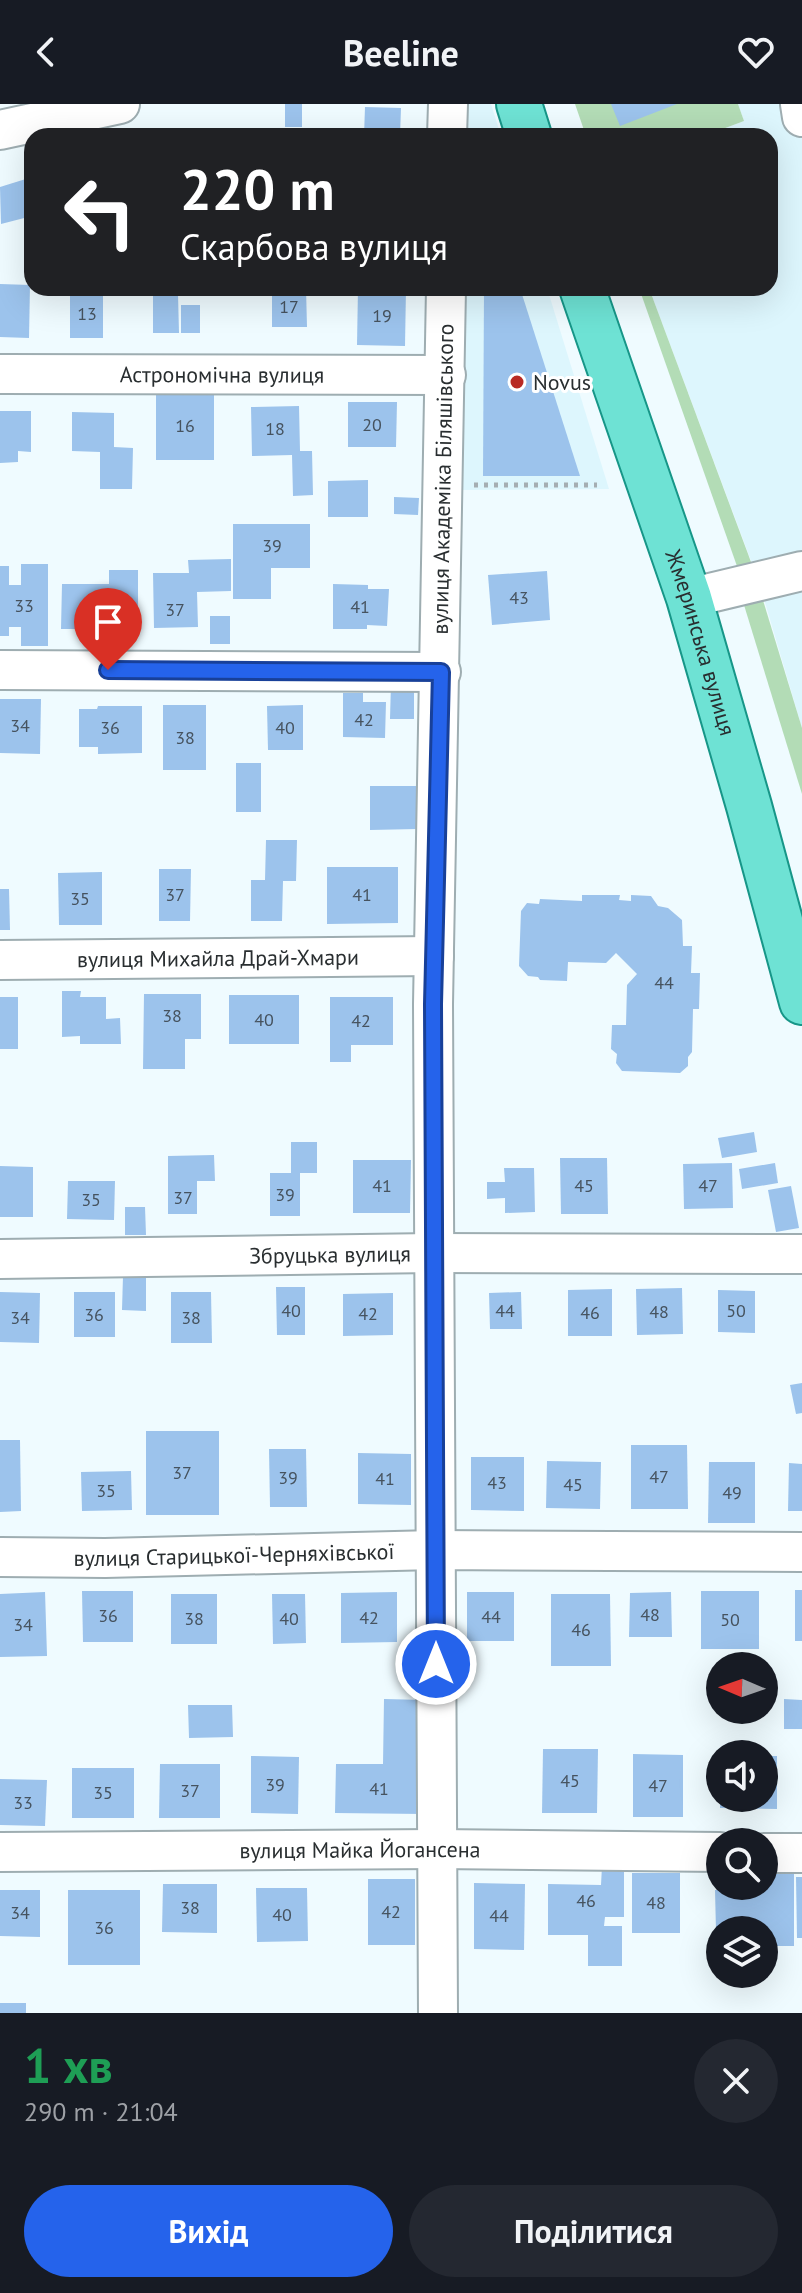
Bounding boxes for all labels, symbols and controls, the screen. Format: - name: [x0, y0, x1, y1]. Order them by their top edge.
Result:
- text: Beeline: [343, 29, 459, 76]
- icon: back: [24, 30, 68, 74]
- icon: heart: [734, 30, 778, 74]
- text: 220 m: [180, 153, 335, 225]
- icon: left: [48, 160, 152, 264]
- text: Скарбова вулиця: [180, 223, 448, 270]
- house number: 17: [279, 295, 299, 318]
- house number: 13: [77, 302, 97, 325]
- house number: 19: [372, 304, 392, 327]
- street label: вулиця Академіка Біляшівського: [426, 323, 459, 635]
- street label: Астрономічна вулиця: [120, 360, 324, 389]
- place label: Novus: [533, 368, 591, 396]
- marker: Novus: [508, 373, 526, 391]
- house number: 20: [362, 413, 382, 436]
- house number: 16: [175, 414, 195, 437]
- house number: 18: [265, 417, 285, 440]
- house number: 39: [262, 534, 282, 557]
- street label: Жмеринська вулиця: [659, 545, 742, 739]
- house number: 43: [509, 586, 529, 609]
- pin: [74, 588, 142, 670]
- house number: 33: [14, 594, 34, 617]
- house number: 41: [350, 595, 370, 618]
- house number: 37: [165, 598, 185, 621]
- icon: arrive: [86, 600, 130, 644]
- house number: 42: [354, 708, 374, 731]
- house number: 34: [10, 714, 30, 737]
- house number: 36: [100, 716, 120, 739]
- house number: 40: [275, 716, 295, 739]
- house number: 38: [175, 726, 195, 749]
- house number: 37: [165, 883, 185, 906]
- house number: 41: [352, 883, 372, 906]
- house number: 35: [70, 887, 90, 910]
- street label: вулиця Михайла Драй-Хмари: [77, 943, 359, 973]
- house number: 44: [654, 971, 674, 994]
- house number: 38: [162, 1004, 182, 1027]
- house number: 40: [254, 1008, 274, 1031]
- house number: 42: [351, 1009, 371, 1032]
- house number: 41: [372, 1174, 392, 1197]
- house number: 45: [574, 1174, 594, 1197]
- house number: 47: [698, 1174, 718, 1197]
- house number: 39: [275, 1183, 295, 1206]
- house number: 37: [173, 1186, 193, 1209]
- house number: 35: [81, 1188, 101, 1211]
- street label: Збруцька вулиця: [249, 1239, 411, 1270]
- house number: 40: [281, 1299, 301, 1322]
- house number: 44: [495, 1299, 515, 1322]
- house number: 50: [726, 1299, 746, 1322]
- house number: 48: [649, 1300, 669, 1323]
- house number: 46: [580, 1301, 600, 1324]
- house number: 42: [358, 1302, 378, 1325]
- house number: 36: [84, 1303, 104, 1326]
- house number: 34: [10, 1306, 30, 1329]
- house number: 38: [181, 1306, 201, 1329]
- house number: 37: [172, 1461, 192, 1484]
- house number: 47: [649, 1465, 669, 1488]
- house number: 39: [278, 1466, 298, 1489]
- house number: 41: [375, 1467, 395, 1490]
- house number: 43: [487, 1471, 507, 1494]
- house number: 45: [563, 1473, 583, 1496]
- house number: 35: [96, 1479, 116, 1502]
- house number: 49: [722, 1481, 742, 1504]
- street label: вулиця Старицької-Черняхівської: [73, 1537, 395, 1572]
- house number: 48: [640, 1603, 660, 1626]
- house number: 36: [98, 1604, 118, 1627]
- house number: 44: [481, 1605, 501, 1628]
- house number: 42: [359, 1606, 379, 1629]
- house number: 38: [184, 1607, 204, 1630]
- house number: 40: [279, 1607, 299, 1630]
- house number: 50: [720, 1608, 740, 1631]
- house number: 34: [13, 1613, 33, 1636]
- house number: 46: [571, 1618, 591, 1641]
- position arrow: [394, 1622, 478, 1706]
- north arrow: [706, 1652, 778, 1724]
- map controls: [706, 1652, 778, 1988]
- button: sound: [706, 1740, 778, 1812]
- house number: 45: [560, 1769, 580, 1792]
- house number: 39: [265, 1773, 285, 1796]
- house number: 47: [648, 1774, 668, 1797]
- house number: 41: [369, 1777, 389, 1800]
- house number: 37: [180, 1779, 200, 1802]
- house number: 35: [93, 1781, 113, 1804]
- house number: 33: [13, 1791, 33, 1814]
- button: search: [706, 1828, 778, 1900]
- street label: вулиця Майка Йогансена: [239, 1835, 481, 1864]
- house number: 46: [576, 1889, 596, 1912]
- house number: 48: [646, 1891, 666, 1914]
- house number: 38: [180, 1896, 200, 1919]
- house number: 42: [381, 1900, 401, 1923]
- house number: 34: [10, 1901, 30, 1924]
- house number: 40: [272, 1903, 292, 1926]
- house number: 44: [489, 1904, 509, 1927]
- house number: 36: [94, 1916, 114, 1939]
- button: layers: [706, 1916, 778, 1988]
- text: 1 хв: [24, 2034, 113, 2096]
- button: close: [694, 2039, 778, 2123]
- text: 290 m · 21:04: [24, 2095, 178, 2128]
- button: Вихід: [24, 2185, 393, 2277]
- button: Поділитися: [409, 2185, 778, 2277]

